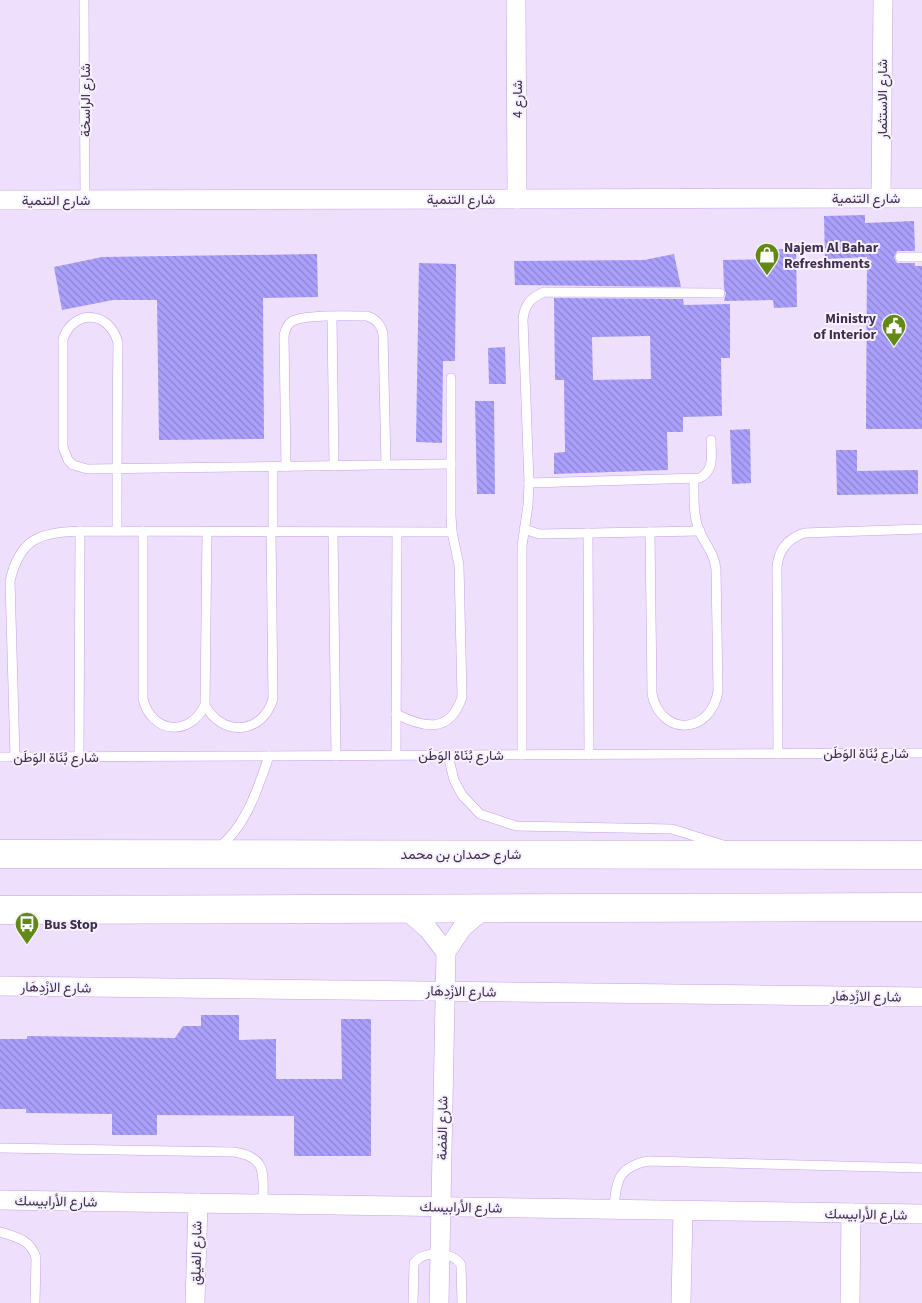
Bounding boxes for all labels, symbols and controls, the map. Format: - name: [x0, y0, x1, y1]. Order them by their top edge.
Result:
- street label: شارع الاستثمار: [873, 59, 893, 140]
- street label: شارع الراسخة: [76, 63, 96, 137]
- street label: شارع 4: [508, 80, 528, 118]
- street label: شارع التنمية: [832, 189, 900, 209]
- street label: شارع التنمية: [427, 190, 495, 210]
- street label: شارع التنمية: [22, 191, 90, 211]
- place label: Najem Al Bahar Refreshments: [784, 238, 879, 274]
- shop icon: Najem Al Bahar Refreshments: [754, 242, 780, 276]
- place label: Ministry of Interior: [813, 309, 877, 345]
- public building icon: Ministry of Interior: [881, 313, 907, 347]
- street label: شارع بُنَاة الوَطَن: [823, 744, 909, 764]
- street label: شارع بُنَاة الوَطَن: [418, 746, 504, 766]
- street label: شارع بُنَاة الوَطَن: [13, 748, 99, 768]
- street label: شارع حمدان بن محمد: [401, 845, 521, 865]
- bus stop icon: Bus Stop: [14, 911, 40, 945]
- place label: Bus Stop: [44, 915, 98, 935]
- street label: شارع الازْدِهَار: [19, 977, 92, 999]
- street label: شارع الازْدِهَار: [424, 981, 497, 1003]
- street label: شارع الازْدِهَار: [829, 986, 902, 1008]
- street label: شارع الفضة: [432, 1096, 454, 1160]
- street label: شارع الأرابيسك: [14, 1191, 98, 1213]
- street label: شارع الأرابيسك: [419, 1197, 503, 1219]
- street label: شارع الأرابيسك: [824, 1204, 908, 1226]
- street label: شارع الفيلق: [186, 1221, 208, 1285]

